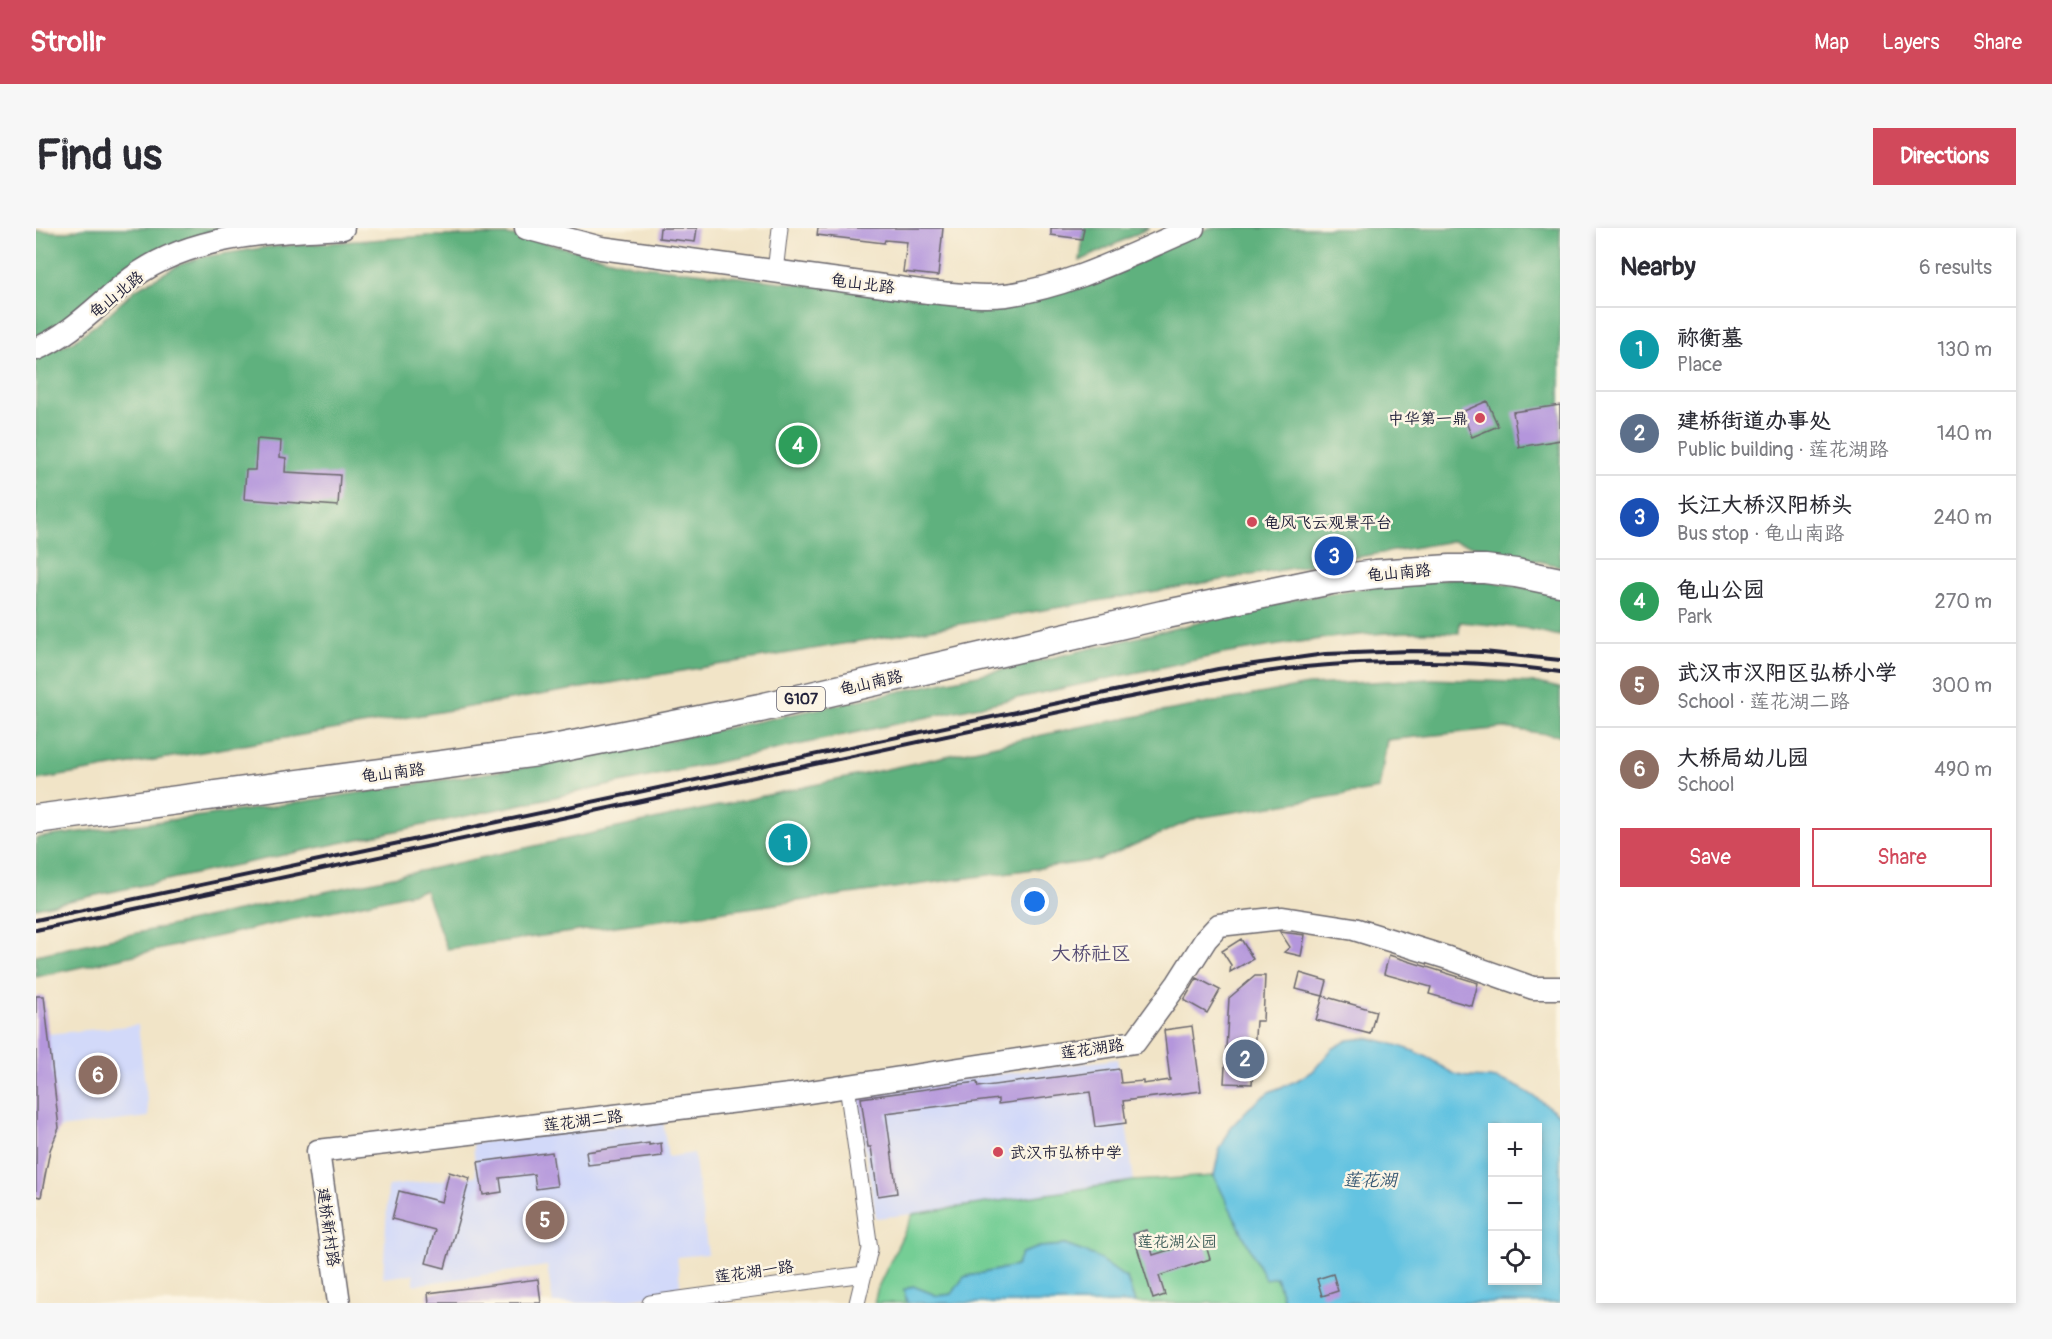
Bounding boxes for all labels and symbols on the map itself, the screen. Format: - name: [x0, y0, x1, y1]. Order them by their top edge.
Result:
- street label: 龟山北路: [85, 267, 148, 323]
- street label: 龟山北路: [830, 270, 896, 298]
- place label: 中华第一鼎: [1388, 409, 1468, 429]
- marker: 中华第一鼎: [1473, 411, 1487, 425]
- pin: 4: [778, 422, 818, 468]
- place label: 龟风飞云观景平台: [1264, 513, 1392, 533]
- marker: 龟风飞云观景平台: [1245, 515, 1259, 529]
- pin: 3: [1314, 534, 1354, 578]
- street label: 龟山南路: [1366, 560, 1432, 586]
- street label: 龟山南路: [838, 666, 905, 700]
- road number: G107: [777, 687, 825, 711]
- street label: 龟山南路: [360, 759, 426, 787]
- pin: 1: [768, 820, 807, 866]
- your location: [1020, 887, 1049, 916]
- district label: 大桥社区: [1051, 941, 1131, 966]
- street label: 莲花湖路: [1059, 1035, 1125, 1063]
- pin: 2: [1226, 1036, 1264, 1082]
- pin: 6: [78, 1052, 118, 1098]
- street label: 莲花湖二路: [542, 1106, 624, 1136]
- place label: 武汉市弘桥中学: [1010, 1143, 1122, 1163]
- marker: 武汉市弘桥中学: [991, 1145, 1005, 1159]
- water label: 莲花湖: [1343, 1169, 1399, 1192]
- street label: 建桥新村路: [313, 1186, 343, 1268]
- pin: 5: [526, 1198, 564, 1242]
- park label: 莲花湖公园: [1137, 1232, 1217, 1252]
- street label: 莲花湖一路: [713, 1257, 795, 1287]

